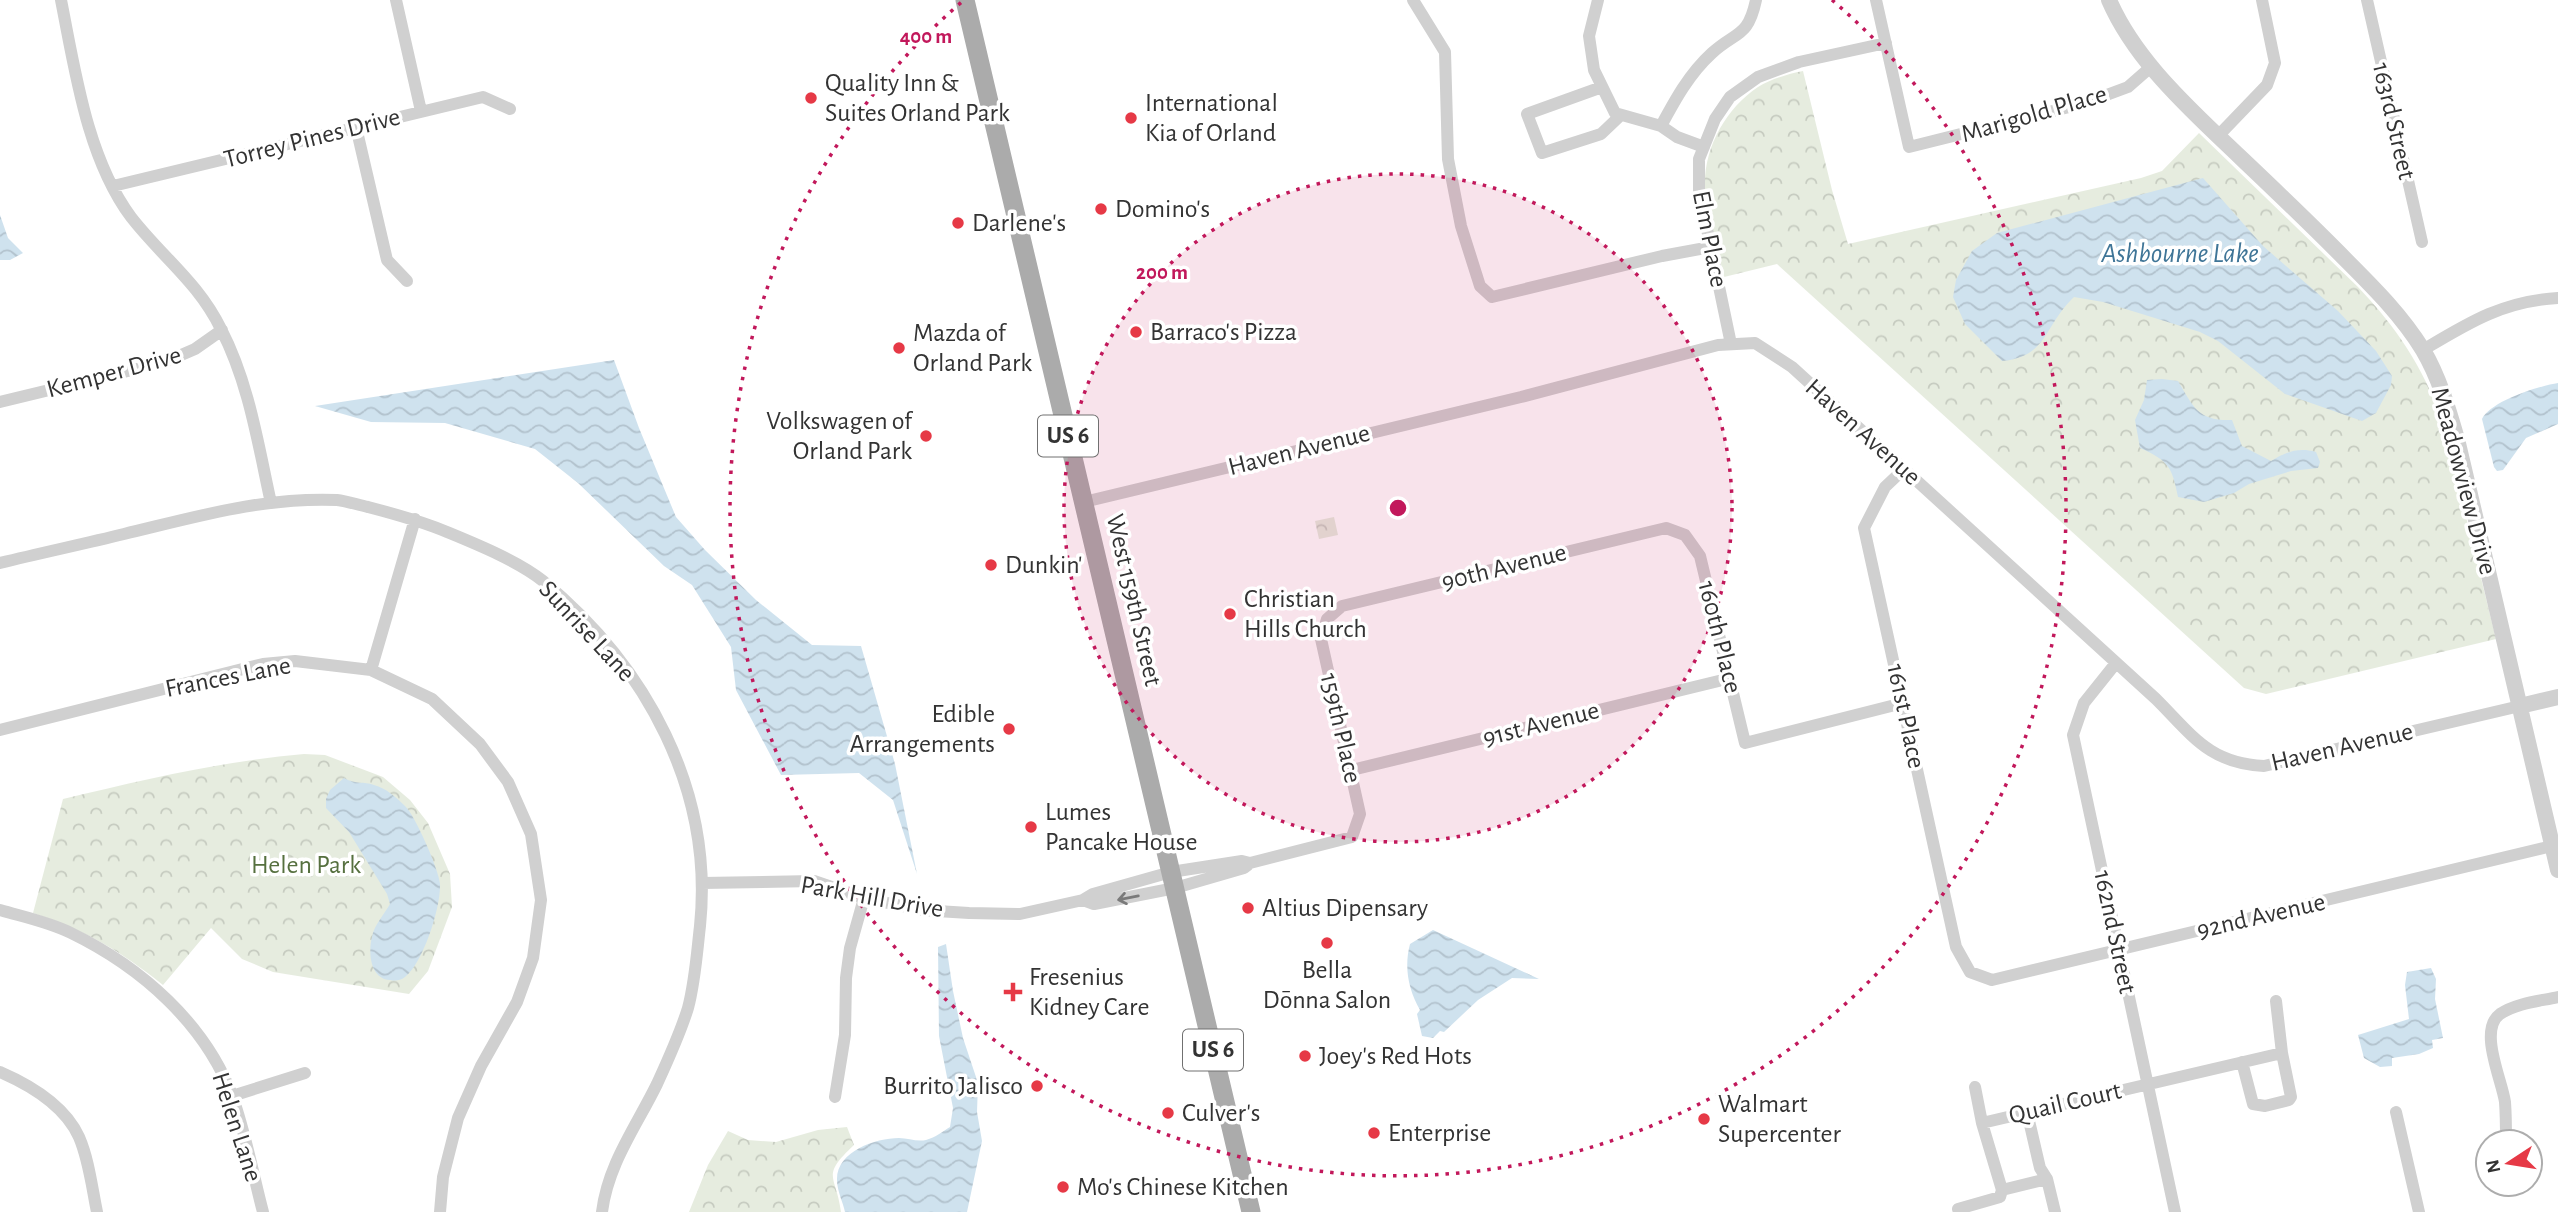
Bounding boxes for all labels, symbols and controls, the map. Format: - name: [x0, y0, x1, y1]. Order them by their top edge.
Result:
- text: 400 m: [900, 26, 952, 47]
- street label: 163rd Street: [2368, 60, 2420, 182]
- place label: Quality Inn & Suites Orland Park: [825, 70, 1010, 126]
- street label: Marigold Place: [1958, 81, 2110, 147]
- marker: Quality Inn & Suites Orland Park: [803, 90, 819, 106]
- place label: International Kia of Orland: [1145, 90, 1278, 146]
- street label: Torrey Pines Drive: [221, 104, 403, 172]
- marker: International Kia of Orland: [1123, 110, 1139, 126]
- street label: Elm Place: [1688, 188, 1732, 290]
- place label: Domino's: [1115, 196, 1210, 222]
- marker: Domino's: [1093, 201, 1109, 217]
- place label: Darlene's: [972, 210, 1066, 236]
- marker: Darlene's: [950, 215, 966, 231]
- water label: Ashbourne Lake: [2100, 240, 2259, 268]
- text: 200 m: [1136, 262, 1188, 283]
- place label: Barraco's Pizza: [1150, 319, 1297, 345]
- place label: Mazda of Orland Park: [913, 320, 1032, 376]
- marker: Barraco's Pizza: [1128, 324, 1144, 340]
- marker: Mazda of Orland Park: [891, 340, 907, 356]
- street label: Kemper Drive: [44, 342, 184, 402]
- street label: Haven Avenue: [1800, 374, 1926, 490]
- street label: Meadowview Drive: [2427, 385, 2501, 577]
- place label: Volkswagen of Orland Park: [766, 408, 914, 464]
- road number: US 6: [1038, 416, 1098, 456]
- street label: Haven Avenue: [1225, 420, 1373, 480]
- marker: Volkswagen of Orland Park: [918, 428, 934, 444]
- centre of rings: [1386, 496, 1410, 520]
- street label: West 159th Street: [1102, 512, 1166, 688]
- street label: 90th Avenue: [1439, 539, 1569, 595]
- place label: Dunkin': [1005, 552, 1082, 578]
- marker: Dunkin': [983, 557, 999, 573]
- street label: Sunrise Lane: [534, 576, 640, 686]
- street label: 160th Place: [1693, 578, 1747, 696]
- place label: Christian Hills Church: [1244, 586, 1367, 642]
- marker: Christian Hills Church: [1222, 606, 1238, 622]
- street label: Frances Lane: [163, 652, 293, 702]
- street label: 161st Place: [1882, 661, 1930, 771]
- street label: 159th Place: [1316, 670, 1366, 786]
- street label: 91st Avenue: [1480, 697, 1602, 751]
- place label: Edible Arrangements: [850, 701, 995, 757]
- street label: Haven Avenue: [2268, 718, 2416, 776]
- marker: Edible Arrangements: [1001, 721, 1017, 737]
- place label: Lumes Pancake House: [1045, 799, 1197, 855]
- marker: Lumes Pancake House: [1023, 819, 1039, 835]
- park label: Helen Park: [251, 852, 361, 878]
- street label: 162nd Street: [2089, 868, 2141, 996]
- street label: Park Hill Drive: [799, 872, 945, 922]
- street label: 92nd Avenue: [2194, 889, 2328, 943]
- one-way arrow: [1117, 891, 1140, 905]
- place label: Altius Dipensary: [1262, 895, 1428, 921]
- marker: Altius Dipensary: [1240, 900, 1256, 916]
- marker: Bella Dōnna Salon: [1319, 935, 1335, 951]
- place label: Bella Dōnna Salon: [1263, 957, 1391, 1013]
- place label: Fresenius Kidney Care: [1029, 964, 1149, 1020]
- marker: Fresenius Kidney Care: [1003, 982, 1023, 1002]
- road number: US 6: [1183, 1030, 1243, 1070]
- place label: Joey's Red Hots: [1319, 1043, 1472, 1069]
- marker: Joey's Red Hots: [1297, 1048, 1313, 1064]
- street label: Helen Lane: [207, 1069, 267, 1185]
- place label: Burrito Jalisco: [883, 1073, 1023, 1099]
- street label: Quail Court: [2006, 1077, 2124, 1129]
- marker: Burrito Jalisco: [1029, 1078, 1045, 1094]
- place label: Walmart Supercenter: [1718, 1091, 1841, 1147]
- place label: Culver's: [1182, 1100, 1260, 1126]
- marker: Culver's: [1160, 1105, 1176, 1121]
- marker: Walmart Supercenter: [1696, 1111, 1712, 1127]
- place label: Enterprise: [1388, 1120, 1491, 1146]
- marker: Enterprise: [1366, 1125, 1382, 1141]
- north arrow: [2474, 1128, 2544, 1198]
- text: N: [2483, 1158, 2505, 1175]
- place label: Mo's Chinese Kitchen: [1077, 1174, 1289, 1200]
- marker: Mo's Chinese Kitchen: [1055, 1179, 1071, 1195]

